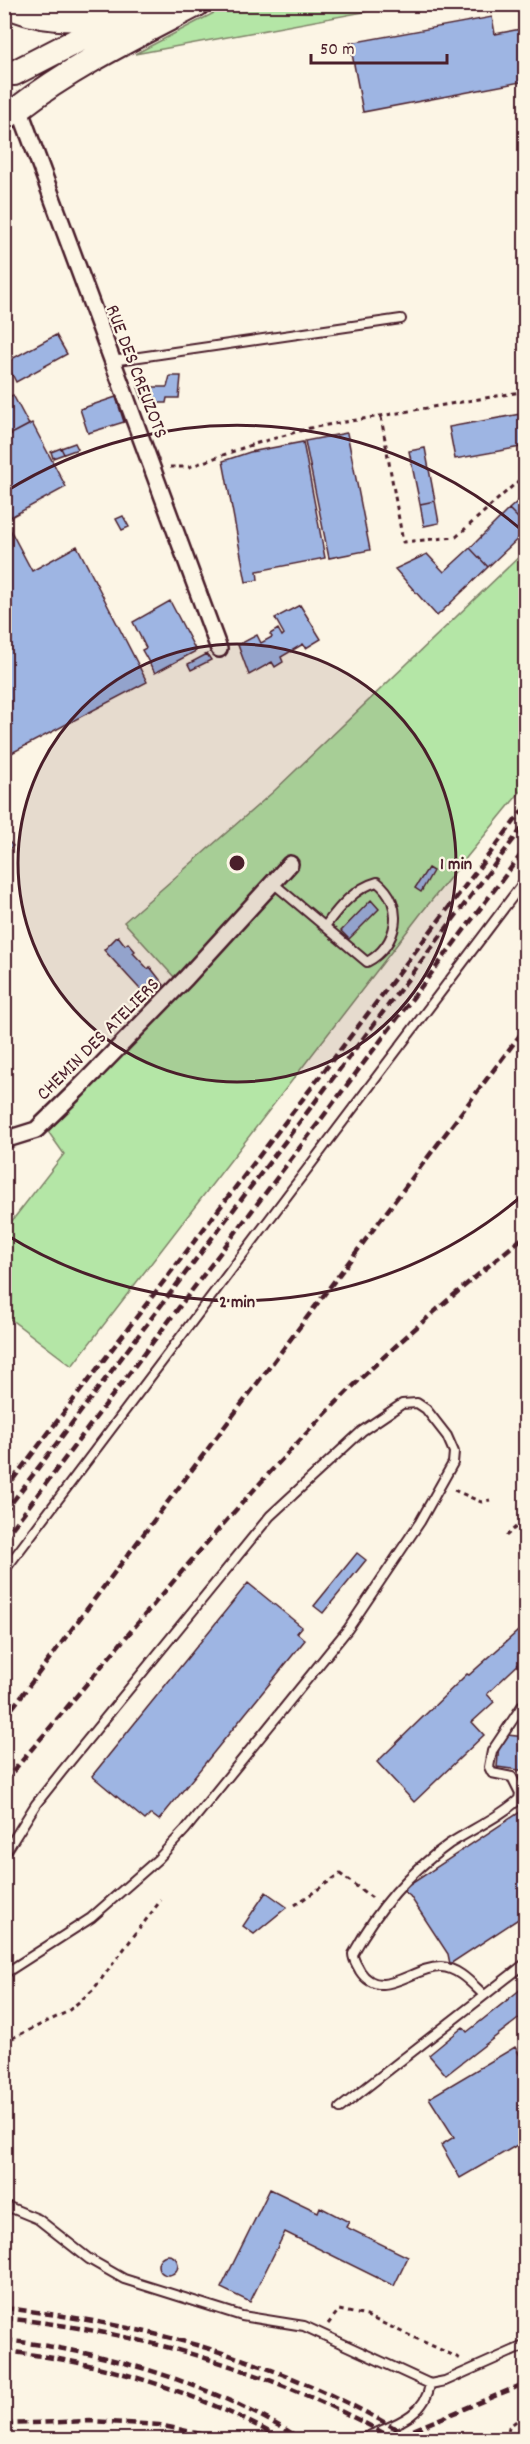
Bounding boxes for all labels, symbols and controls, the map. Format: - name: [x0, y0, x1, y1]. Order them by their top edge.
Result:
- scale bar: [311, 27, 448, 65]
- text: 50 m: [320, 38, 355, 63]
- street label: RUE DES CREUZOTS: [97, 301, 174, 443]
- centre of rings: [227, 853, 247, 873]
- text: 1 min: [440, 853, 472, 878]
- street label: CHEMIN DES ATELIERS: [31, 972, 167, 1108]
- text: 2 min: [219, 1291, 255, 1316]

